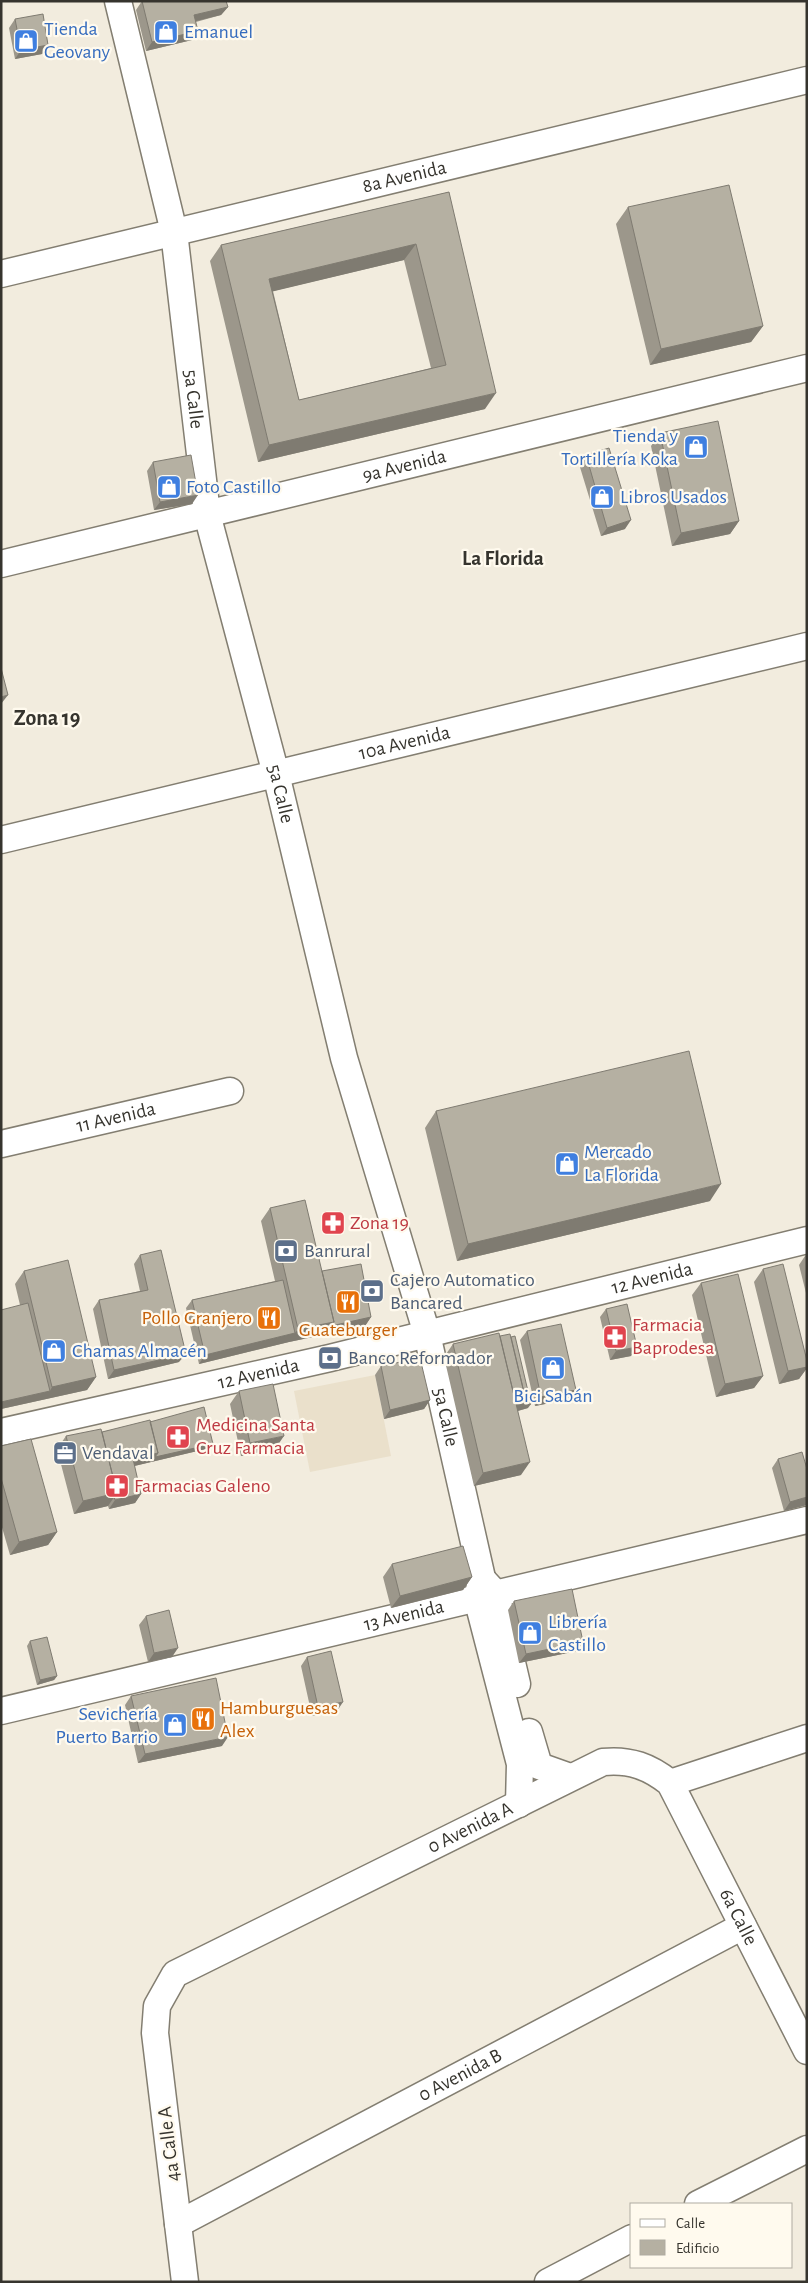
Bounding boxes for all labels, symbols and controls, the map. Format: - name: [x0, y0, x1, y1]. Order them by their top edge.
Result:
- place label: Tienda Geovany: [44, 19, 110, 62]
- shop icon: Emanuel: [153, 19, 179, 45]
- place label: Emanuel: [184, 22, 253, 42]
- shop icon: Tienda Geovany: [13, 28, 39, 54]
- street label: 8a Avenida: [361, 157, 448, 197]
- street label: 5a Calle: [180, 368, 207, 430]
- place label: Tienda y Tortillería Koka: [561, 426, 678, 469]
- shop icon: Tienda y Tortillería Koka: [683, 434, 709, 460]
- street label: 9a Avenida: [360, 446, 448, 486]
- shop icon: Foto Castillo: [156, 474, 182, 500]
- place label: Foto Castillo: [186, 477, 281, 497]
- shop icon: Libros Usados: [589, 484, 615, 510]
- place label: Libros Usados: [620, 487, 727, 507]
- district label: La Florida: [462, 548, 544, 569]
- district label: Zona 19: [14, 707, 80, 729]
- street label: 10a Avenida: [357, 722, 452, 764]
- street label: 5a Calle: [264, 762, 297, 825]
- street label: 11 Avenida: [74, 1099, 157, 1136]
- place label: Mercado La Florida: [584, 1142, 659, 1185]
- shop icon: Mercado La Florida: [554, 1151, 580, 1177]
- pharmacy icon: Zona 19: [320, 1210, 346, 1236]
- place label: Zona 19: [350, 1213, 409, 1233]
- bank icon: Banrural: [273, 1238, 299, 1264]
- place label: Banrural: [304, 1241, 371, 1261]
- street label: 12 Avenida: [610, 1259, 695, 1298]
- place label: Cajero Automatico Bancared: [390, 1270, 535, 1313]
- bank icon: Cajero Automatico Bancared: [359, 1278, 385, 1304]
- restaurant icon: Guateburger: [335, 1289, 361, 1315]
- restaurant icon: Pollo Granjero: [256, 1305, 282, 1331]
- place label: Pollo Granjero: [142, 1308, 252, 1328]
- place label: Farmacia Baprodesa: [632, 1315, 714, 1358]
- place label: Guateburger: [299, 1320, 398, 1340]
- pharmacy icon: Farmacia Baprodesa: [602, 1324, 628, 1350]
- shop icon: Chamas Almacén: [41, 1338, 67, 1364]
- place label: Chamas Almacén: [72, 1341, 207, 1361]
- bank icon: Banco Reformador: [317, 1345, 343, 1371]
- place label: Banco Reformador: [348, 1348, 492, 1368]
- street label: 12 Avenida: [216, 1355, 301, 1393]
- shop icon: Bici Sabán: [540, 1355, 566, 1381]
- street label: 5a Calle: [429, 1386, 462, 1448]
- place label: Bici Sabán: [513, 1386, 593, 1406]
- place label: Medicina Santa Cruz Farmacia: [196, 1415, 315, 1458]
- pharmacy icon: Medicina Santa Cruz Farmacia: [165, 1424, 191, 1450]
- office icon: Vendaval: [52, 1440, 78, 1466]
- place label: Vendaval: [82, 1443, 154, 1463]
- pharmacy icon: Farmacias Galeno: [104, 1473, 130, 1499]
- place label: Farmacias Galeno: [134, 1476, 271, 1496]
- street label: 13 Avenida: [362, 1596, 446, 1635]
- place label: Librería Castillo: [548, 1612, 607, 1655]
- shop icon: Librería Castillo: [517, 1620, 543, 1646]
- place label: Hamburguesas Alex: [220, 1698, 338, 1741]
- place label: Sevichería Puerto Barrio: [55, 1704, 158, 1747]
- restaurant icon: Hamburguesas Alex: [190, 1706, 216, 1732]
- shop icon: Sevichería Puerto Barrio: [162, 1712, 188, 1738]
- street label: 0 Avenida A: [424, 1798, 516, 1857]
- street label: 6a Calle: [716, 1885, 761, 1949]
- street label: 0 Avenida B: [415, 2045, 505, 2105]
- street label: 4a Calle A: [154, 2105, 184, 2183]
- legend: [630, 2203, 793, 2268]
- text: Calle: [676, 2216, 705, 2231]
- text: Edificio: [676, 2241, 719, 2256]

